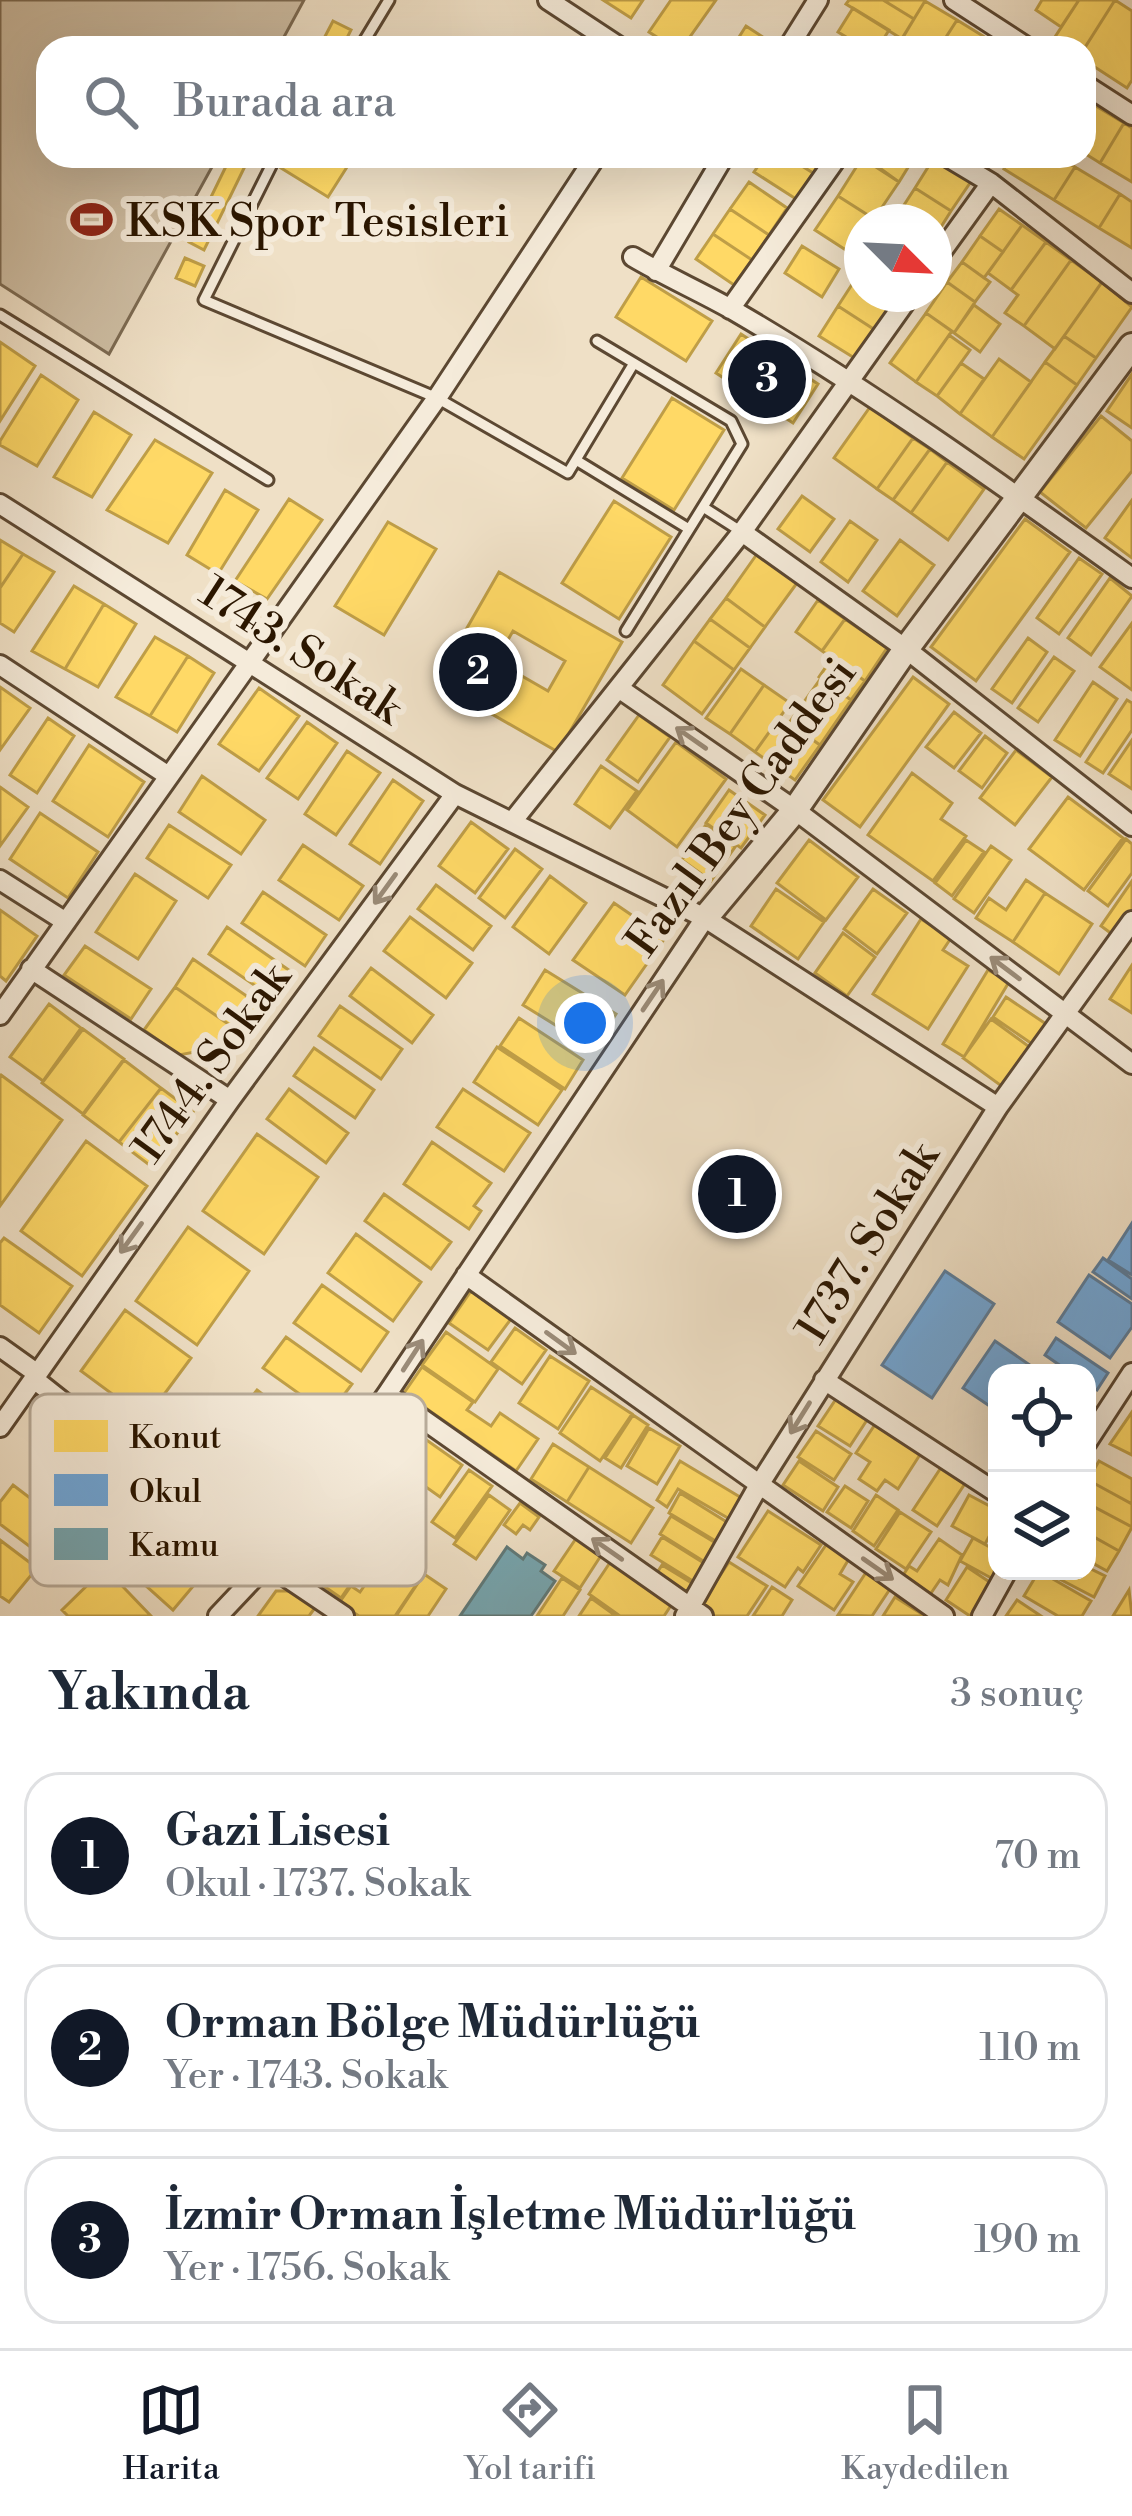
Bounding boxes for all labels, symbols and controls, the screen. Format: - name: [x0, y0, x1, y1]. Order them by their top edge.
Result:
- search box: [36, 36, 1096, 168]
- icon: search: [78, 69, 144, 135]
- text: Burada ara: [174, 74, 396, 131]
- place label: KSK Spor Tesisleri: [126, 194, 509, 251]
- sports icon: KSK Spor Tesisleri: [69, 197, 115, 243]
- north arrow: [844, 204, 952, 312]
- pin: 3: [728, 334, 806, 424]
- street label: 1743. Sokak: [188, 564, 415, 739]
- pin: 2: [439, 627, 517, 717]
- street label: Fazıl Bey Caddesi: [614, 647, 870, 968]
- one-way arrow: [674, 725, 708, 750]
- one-way arrow: [373, 872, 399, 904]
- street label: 1744. Sokak: [120, 950, 305, 1175]
- one-way arrow: [989, 956, 1022, 981]
- one-way arrow: [641, 979, 666, 1013]
- your location: [555, 993, 615, 1053]
- street label: 1737. Sokak: [784, 1130, 954, 1354]
- pin: 1: [698, 1149, 776, 1239]
- one-way arrow: [119, 1221, 144, 1254]
- one-way arrow: [544, 1330, 577, 1355]
- one-way arrow: [401, 1338, 426, 1372]
- map controls: [988, 1364, 1096, 1580]
- button: locate: [988, 1364, 1096, 1472]
- legend: [30, 1394, 426, 1586]
- one-way arrow: [788, 1400, 813, 1434]
- text: Konut: [129, 1418, 222, 1459]
- text: Okul: [129, 1472, 202, 1513]
- button: layers: [988, 1472, 1096, 1580]
- text: Kamu: [129, 1526, 219, 1567]
- one-way arrow: [591, 1537, 624, 1562]
- one-way arrow: [861, 1556, 895, 1581]
- text: Yakında: [48, 1662, 250, 1726]
- text: 3 sonuç: [950, 1670, 1084, 1719]
- text: Gazi Lisesi: [165, 1803, 390, 1860]
- text: 1: [81, 1832, 99, 1881]
- text: 70 m: [994, 1832, 1081, 1881]
- text: Okul · 1737. Sokak: [165, 1860, 470, 1909]
- text: Orman Bölge Müdürlüğü: [165, 1995, 700, 2052]
- text: 2: [78, 2024, 102, 2073]
- text: 110 m: [979, 2024, 1081, 2073]
- text: Yer · 1743. Sokak: [165, 2052, 447, 2101]
- text: İzmir Orman İşletme Müdürlüğü: [165, 2187, 856, 2244]
- text: 3: [78, 2216, 102, 2265]
- text: 190 m: [974, 2216, 1081, 2265]
- text: Yer · 1756. Sokak: [165, 2244, 449, 2293]
- tab: Harita: [123, 2377, 220, 2490]
- tab: Yol tarifi: [465, 2377, 596, 2490]
- tab: Kaydedilen: [841, 2377, 1009, 2490]

